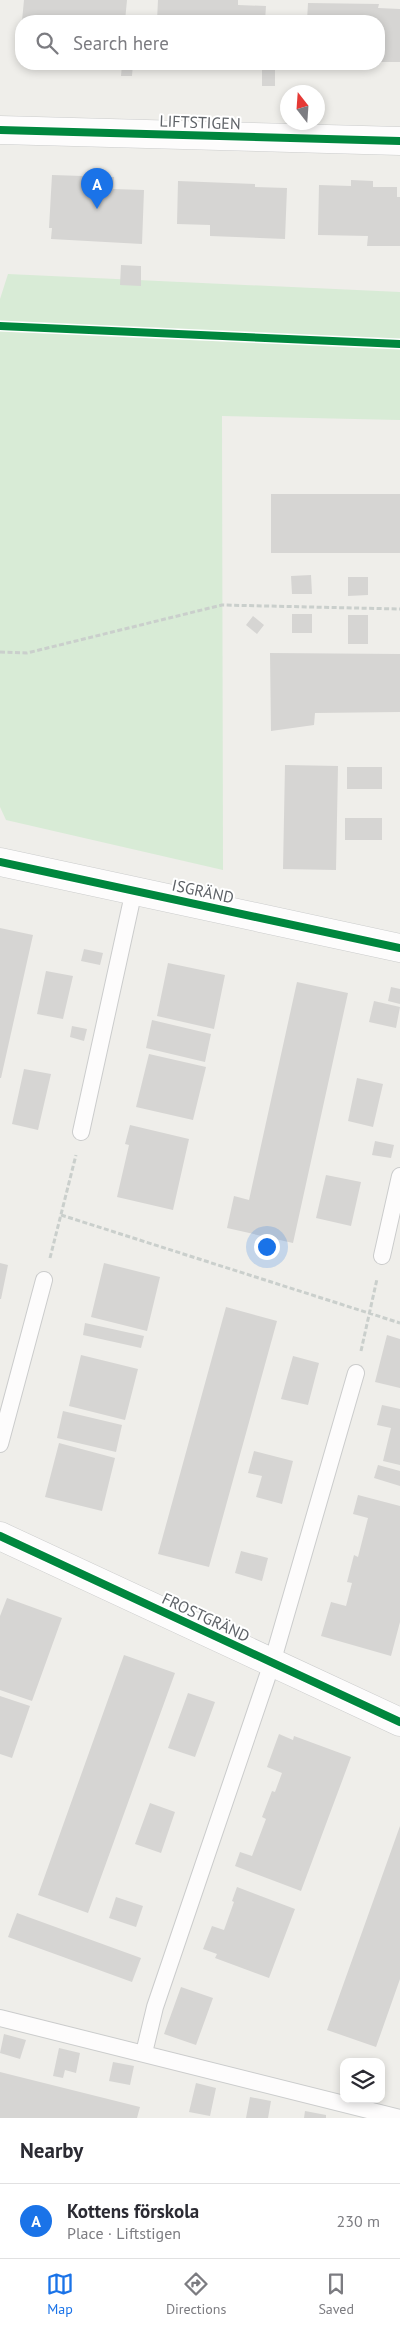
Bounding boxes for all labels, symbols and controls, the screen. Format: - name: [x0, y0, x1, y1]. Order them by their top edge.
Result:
- search box: [15, 15, 385, 70]
- icon: search: [33, 29, 61, 57]
- text: Search here: [73, 31, 169, 55]
- north arrow: [280, 85, 325, 130]
- street label: LIFTSTIGEN: [159, 111, 241, 133]
- pin: A: [81, 168, 113, 209]
- street label: ISGRÄND: [170, 875, 236, 907]
- your location: [254, 1234, 280, 1260]
- street label: FROSTGRÄND: [159, 1588, 253, 1646]
- map controls: [340, 2058, 385, 2103]
- button: layers: [340, 2058, 385, 2103]
- text: Nearby: [20, 2137, 83, 2164]
- text: Kottens förskola: [67, 2199, 199, 2223]
- text: A: [31, 2211, 41, 2231]
- text: 230 m: [337, 2211, 380, 2231]
- text: Place · Liftstigen: [67, 2223, 181, 2243]
- tab: Map: [46, 2270, 74, 2318]
- tab: Directions: [166, 2270, 226, 2318]
- tab: Saved: [318, 2270, 354, 2318]

